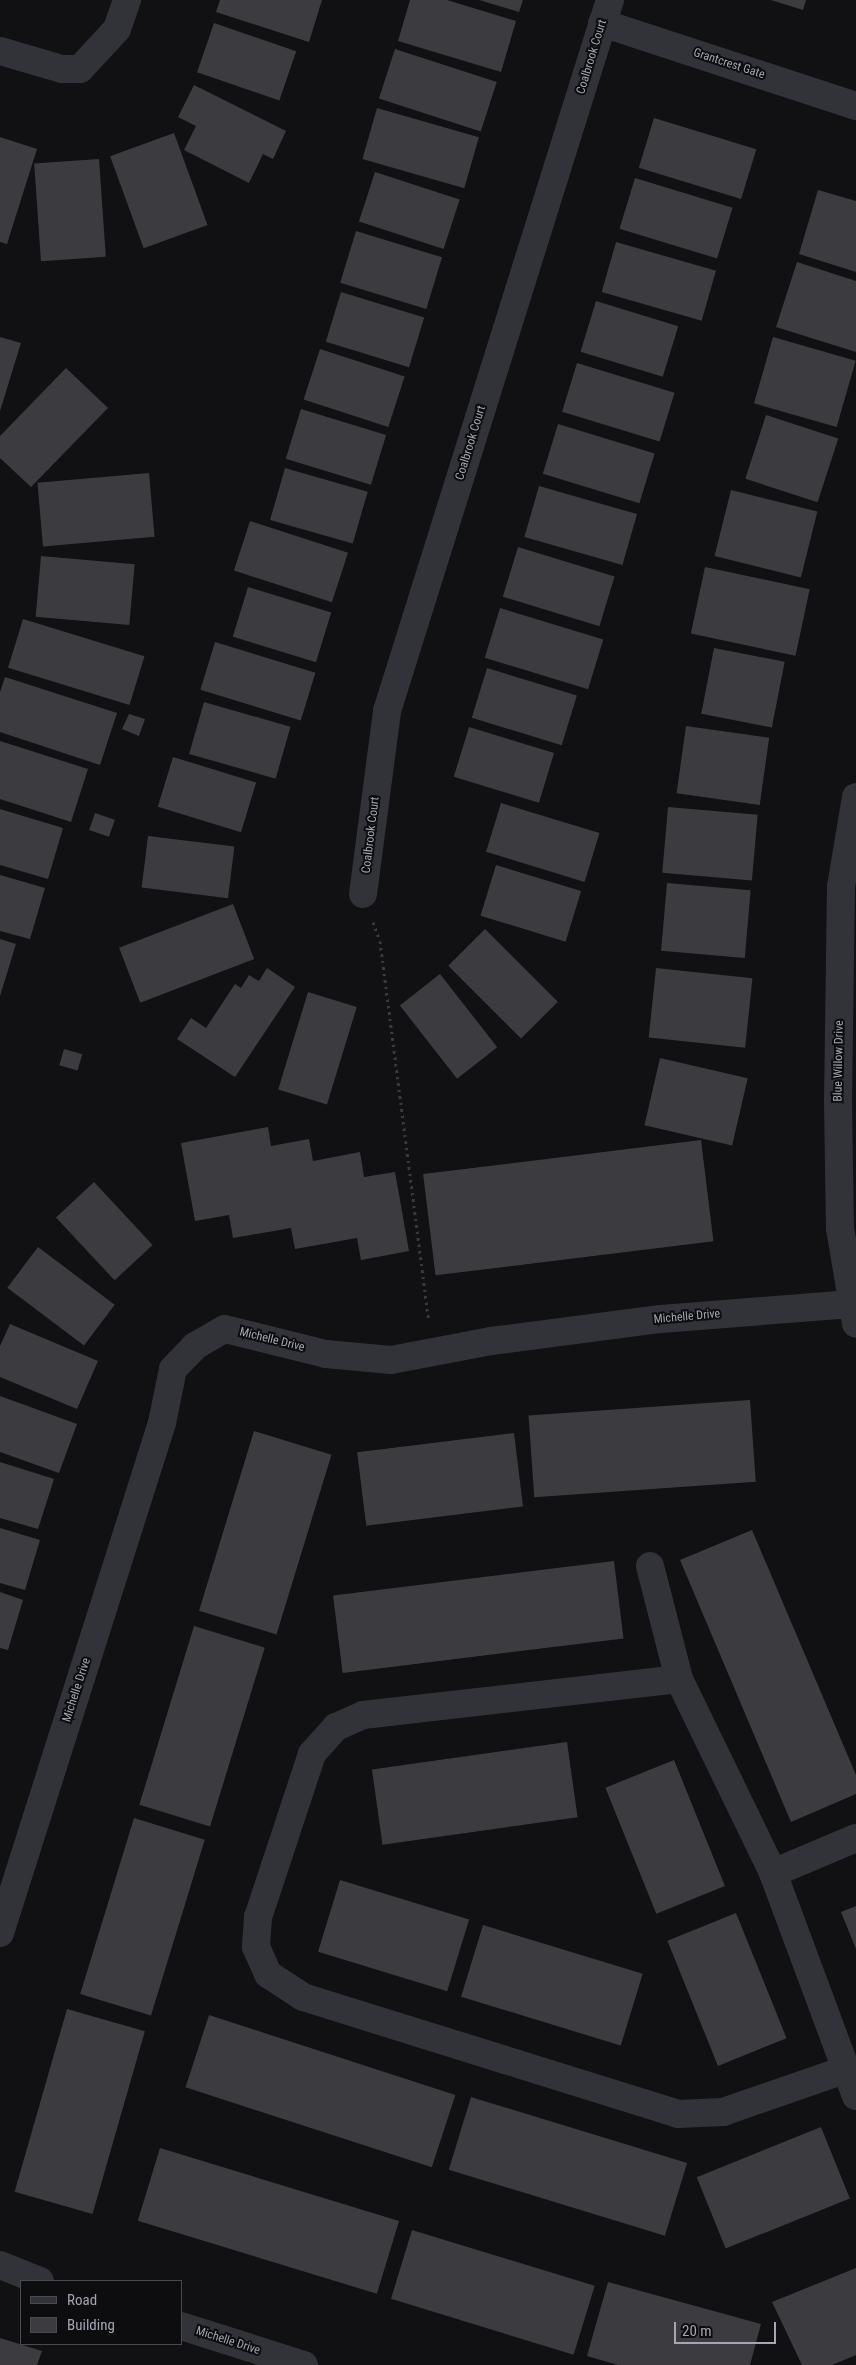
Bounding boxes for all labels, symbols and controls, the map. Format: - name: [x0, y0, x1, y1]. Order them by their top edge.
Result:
- street label: Coalbrook Court: [574, 18, 610, 96]
- street label: Grantcrest Gate: [692, 46, 766, 82]
- street label: Coalbrook Court: [453, 404, 489, 482]
- street label: Coalbrook Court: [359, 796, 383, 874]
- street label: Blue Willow Drive: [831, 1020, 847, 1102]
- street label: Michelle Drive: [653, 1307, 721, 1327]
- street label: Michelle Drive: [238, 1325, 306, 1355]
- street label: Michelle Drive: [60, 1656, 94, 1724]
- legend: [20, 2280, 182, 2345]
- text: Road: [67, 2291, 97, 2309]
- scale bar: [676, 2312, 778, 2344]
- text: Building: [67, 2316, 115, 2334]
- text: 20 m: [682, 2322, 712, 2340]
- street label: Michelle Drive: [194, 2324, 262, 2358]

